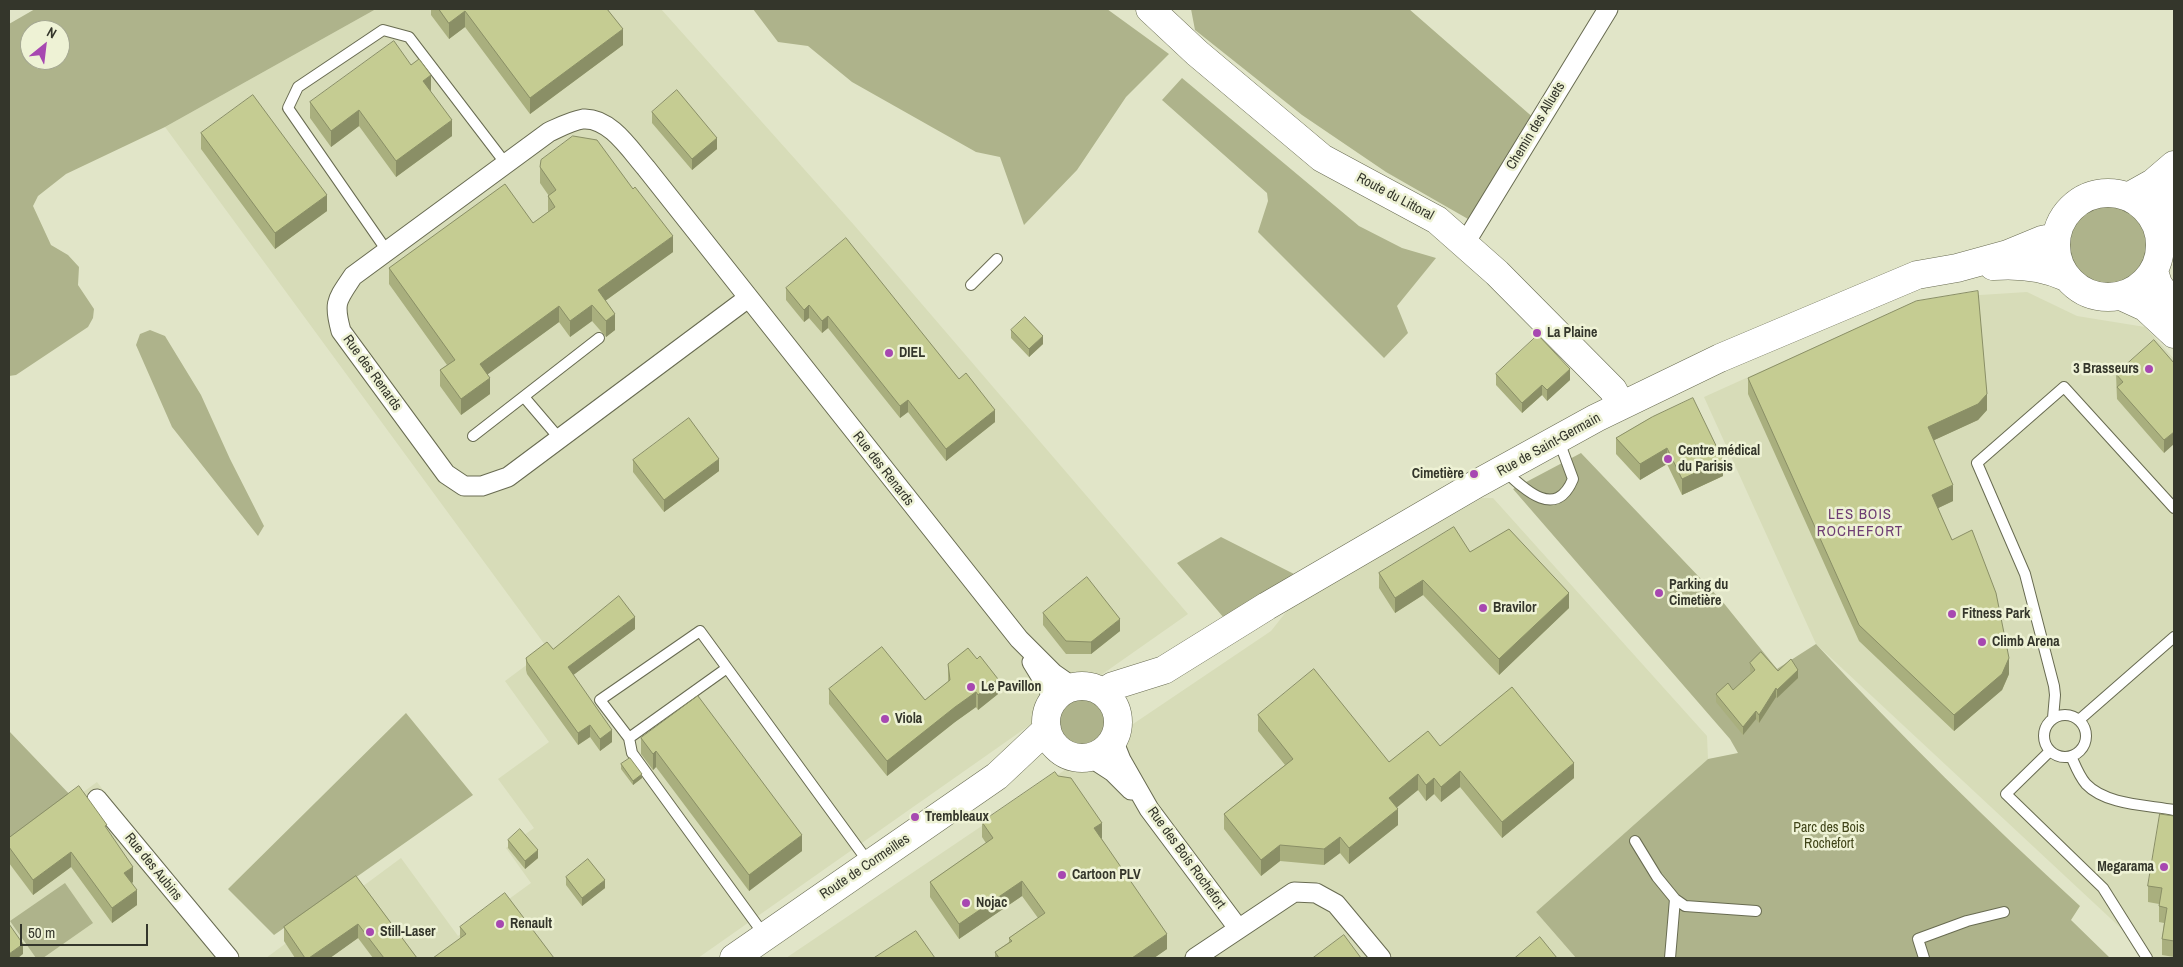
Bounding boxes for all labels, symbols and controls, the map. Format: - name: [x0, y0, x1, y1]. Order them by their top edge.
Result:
- north arrow: [20, 20, 70, 70]
- text: N: [44, 23, 60, 43]
- street label: Chemin des Alluets: [1503, 79, 1569, 173]
- street label: Route du Littoral: [1354, 170, 1436, 224]
- place label: La Plaine: [1547, 325, 1597, 341]
- marker: La Plaine: [1531, 327, 1543, 339]
- street label: Rue des Renards: [339, 332, 405, 414]
- place label: DIEL: [899, 345, 925, 361]
- marker: DIEL: [883, 347, 895, 359]
- place label: 3 Brasseurs: [2073, 361, 2139, 377]
- marker: 3 Brasseurs: [2143, 363, 2155, 375]
- street label: Rue de Saint-Germain: [1494, 410, 1604, 480]
- street label: Rue des Renards: [849, 429, 917, 509]
- place label: Centre médical du Parisis: [1678, 443, 1760, 476]
- marker: Centre médical du Parisis: [1662, 453, 1674, 465]
- place label: Cimetière: [1412, 466, 1464, 482]
- marker: Cimetière: [1468, 468, 1480, 480]
- district label: LES BOIS ROCHEFORT: [1816, 506, 1904, 541]
- place label: Parking du Cimetière: [1669, 577, 1728, 610]
- marker: Parking du Cimetière: [1653, 587, 1665, 599]
- place label: Bravilor: [1493, 600, 1536, 616]
- marker: Bravilor: [1477, 602, 1489, 614]
- place label: Fitness Park: [1962, 606, 2030, 622]
- marker: Fitness Park: [1946, 608, 1958, 620]
- place label: Climb Arena: [1992, 634, 2060, 650]
- marker: Climb Arena: [1976, 636, 1988, 648]
- place label: Le Pavillon: [981, 679, 1042, 695]
- marker: Le Pavillon: [965, 681, 977, 693]
- place label: Viola: [895, 711, 922, 727]
- marker: Viola: [879, 713, 891, 725]
- street label: Rue des Bois Rochefort: [1143, 804, 1229, 912]
- place label: Trembleaux: [925, 809, 989, 825]
- marker: Trembleaux: [909, 811, 921, 823]
- park label: Parc des Bois Rochefort: [1793, 820, 1865, 852]
- street label: Rue des Aubins: [121, 830, 185, 904]
- street label: Route de Cormeilles: [817, 831, 913, 903]
- place label: Megarama: [2097, 859, 2154, 875]
- marker: Megarama: [2158, 861, 2170, 873]
- place label: Cartoon PLV: [1072, 867, 1141, 883]
- marker: Cartoon PLV: [1056, 869, 1068, 881]
- place label: Nojac: [976, 895, 1007, 911]
- marker: Nojac: [960, 897, 972, 909]
- scale bar: [22, 914, 150, 946]
- place label: Renault: [510, 916, 552, 932]
- marker: Renault: [494, 918, 506, 930]
- text: 50 m: [28, 922, 55, 943]
- place label: Still-Laser: [380, 924, 436, 940]
- marker: Still-Laser: [364, 926, 376, 938]

